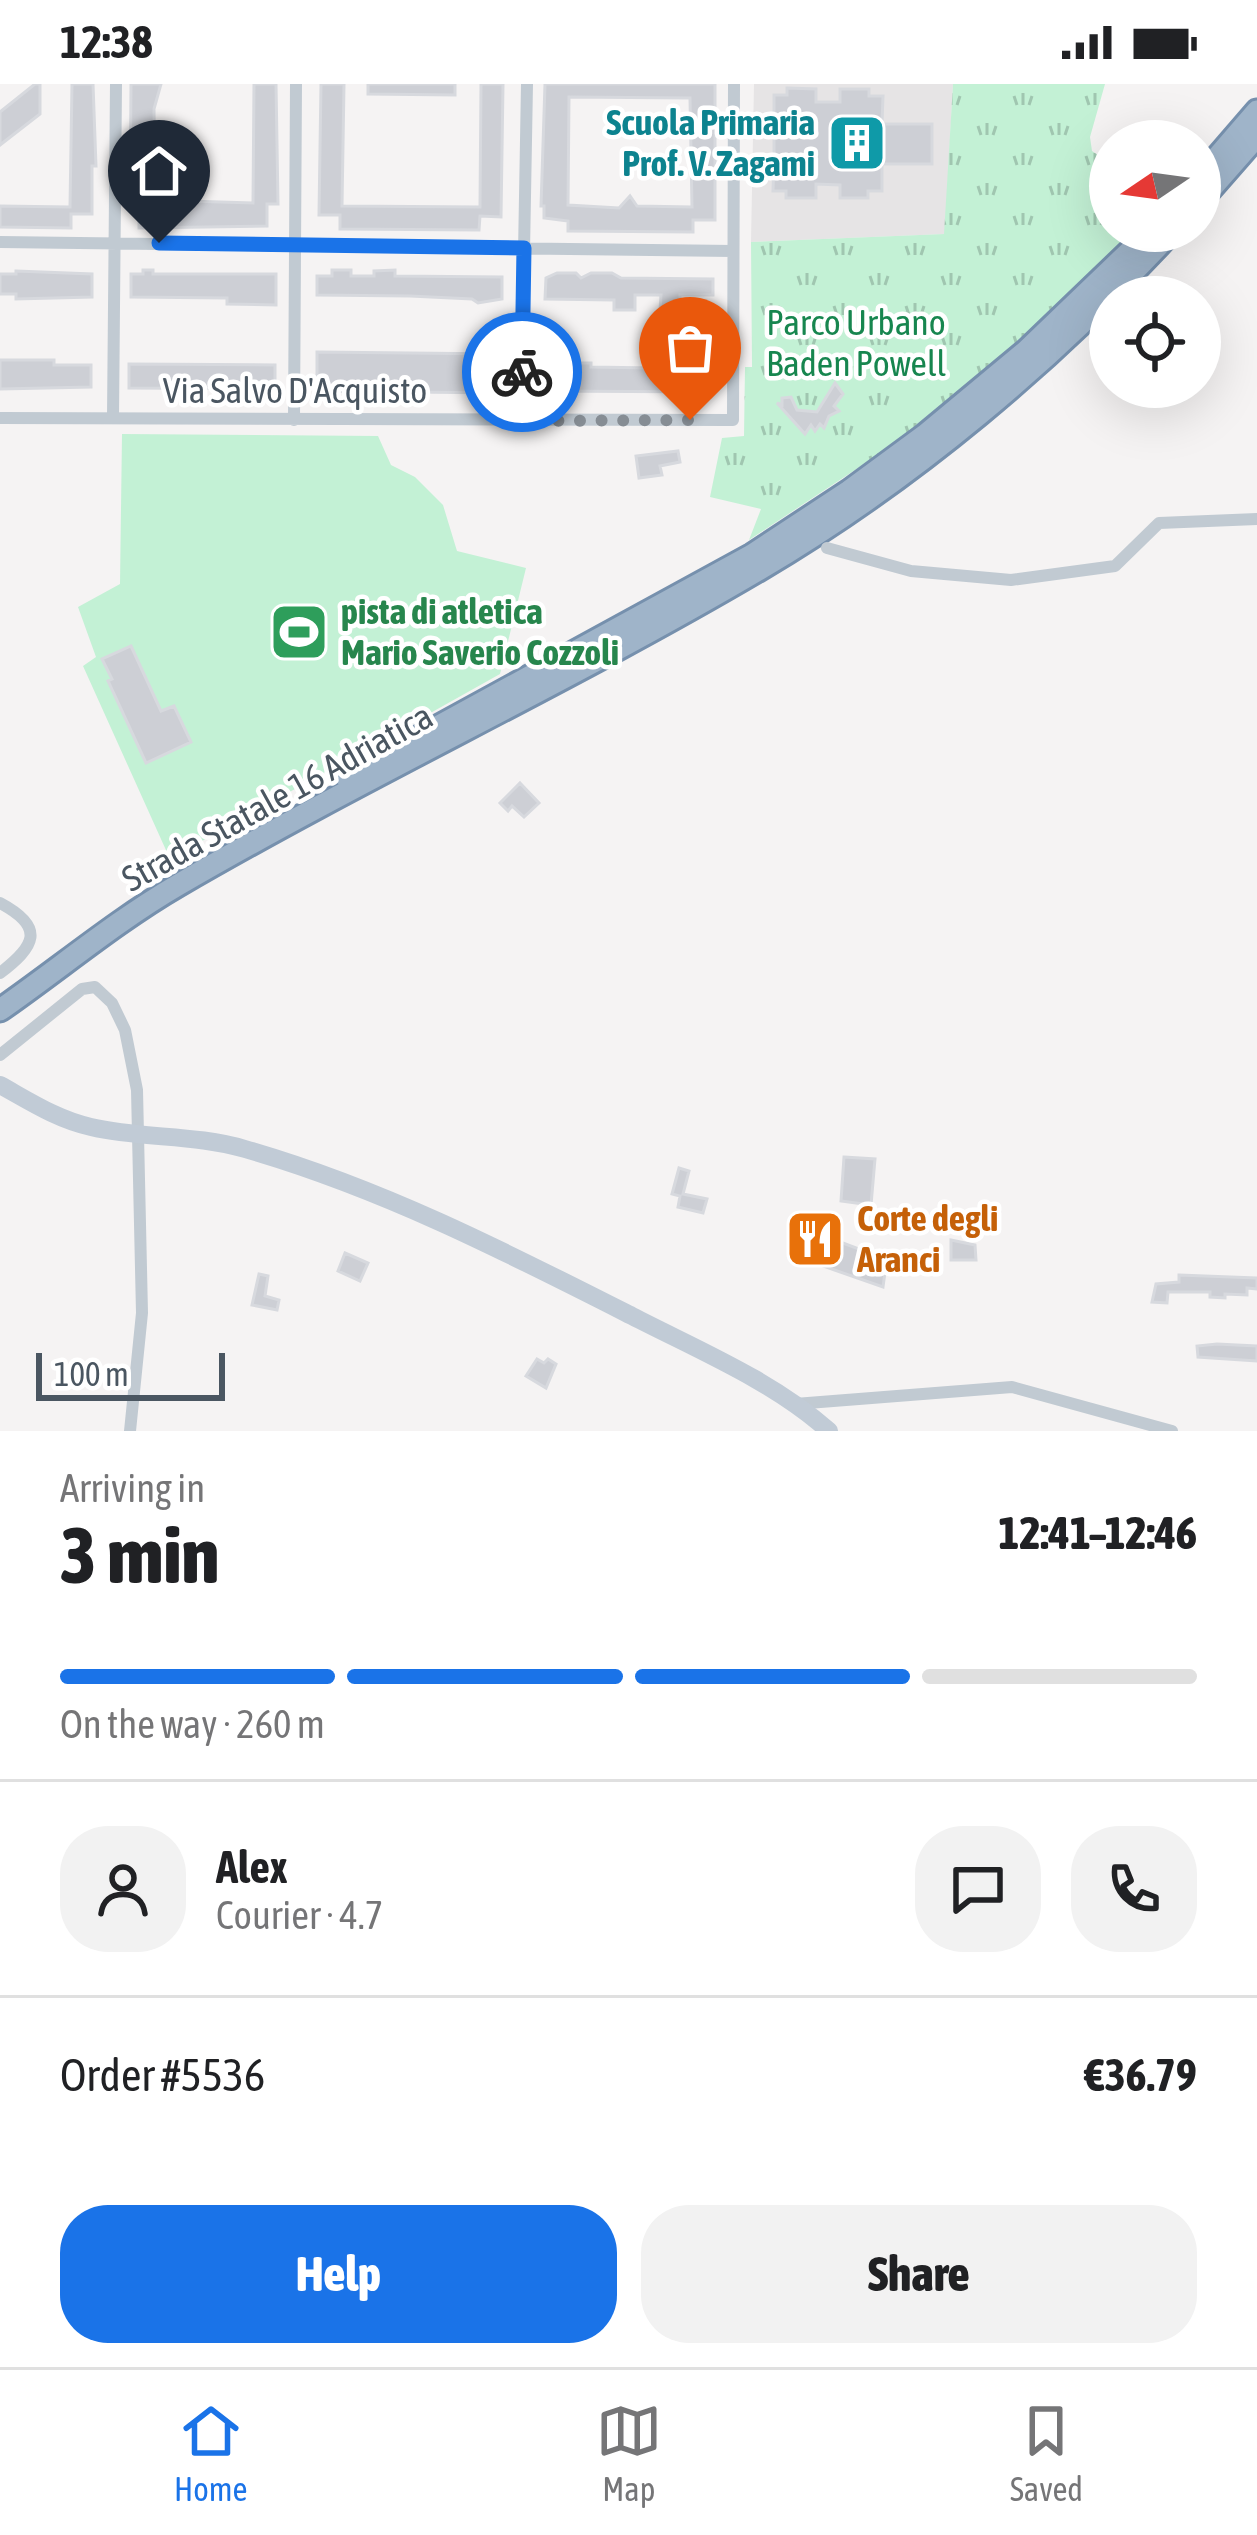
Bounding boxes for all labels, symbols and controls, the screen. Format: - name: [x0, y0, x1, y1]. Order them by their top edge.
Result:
- text: 12:38: [60, 16, 153, 68]
- place label: Scuola Primaria Prof. V. Zagami: [606, 101, 815, 184]
- building icon: Scuola Primaria Prof. V. Zagami: [826, 112, 888, 174]
- pin: [108, 120, 210, 243]
- north arrow: [1089, 120, 1221, 252]
- map controls: [1089, 120, 1221, 408]
- icon: home: [126, 138, 192, 204]
- button: locate: [1089, 276, 1221, 408]
- pin: [639, 297, 741, 420]
- park label: Parco Urbano Baden Powell: [766, 301, 946, 384]
- courier: [462, 312, 582, 432]
- icon: bag: [657, 315, 723, 381]
- icon: bike: [489, 339, 555, 405]
- street label: Via Salvo D'Acquisto: [163, 369, 427, 411]
- place label: pista di atletica Mario Saverio Cozzoli: [341, 590, 619, 673]
- sports icon: pista di atletica Mario Saverio Cozzoli: [268, 601, 330, 663]
- street label: Strada Statale 16 Adriatica: [114, 694, 440, 900]
- place label: Corte degli Aranci: [856, 1197, 998, 1280]
- restaurant icon: Corte degli Aranci: [784, 1208, 846, 1270]
- scale bar: [36, 1347, 225, 1400]
- text: 100 m: [54, 1355, 129, 1393]
- text: Arriving in: [60, 1466, 205, 1510]
- text: 12:41–12:46: [998, 1507, 1197, 1559]
- text: 3 min: [60, 1510, 219, 1600]
- text: On the way · 260 m: [60, 1702, 325, 1746]
- button: person: [60, 1826, 186, 1952]
- button: chat: [915, 1826, 1041, 1952]
- button: phone: [1071, 1826, 1197, 1952]
- text: Alex: [216, 1841, 288, 1893]
- text: Courier · 4.7: [216, 1893, 383, 1937]
- text: Order #5536: [60, 2049, 265, 2101]
- text: €36.79: [1084, 2049, 1197, 2101]
- button: Help: [60, 2205, 617, 2343]
- button: Share: [641, 2205, 1197, 2343]
- tab: Home: [174, 2398, 248, 2508]
- tab: Map: [596, 2398, 662, 2508]
- tab: Saved: [1010, 2398, 1083, 2508]

